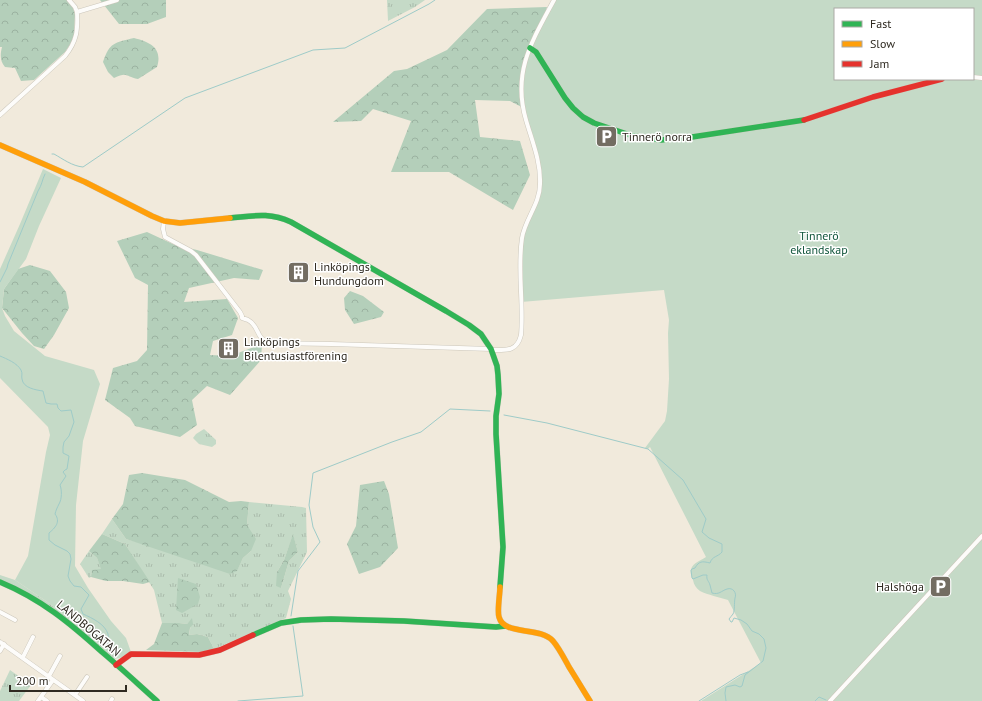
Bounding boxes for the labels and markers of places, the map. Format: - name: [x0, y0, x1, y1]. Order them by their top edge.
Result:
- parking icon: Tinnerö norra: [593, 123, 619, 149]
- place label: Tinnerö norra: [622, 129, 692, 144]
- place label: Linköpings Hundungdom: [314, 259, 384, 288]
- building icon: Linköpings Hundungdom: [286, 260, 312, 286]
- place label: Linköpings Bilentusiastförening: [244, 334, 347, 363]
- building icon: Linköpings Bilentusiastförening: [216, 335, 242, 361]
- parking icon: Halshöga: [927, 573, 953, 599]
- place label: Halshöga: [876, 579, 924, 594]

